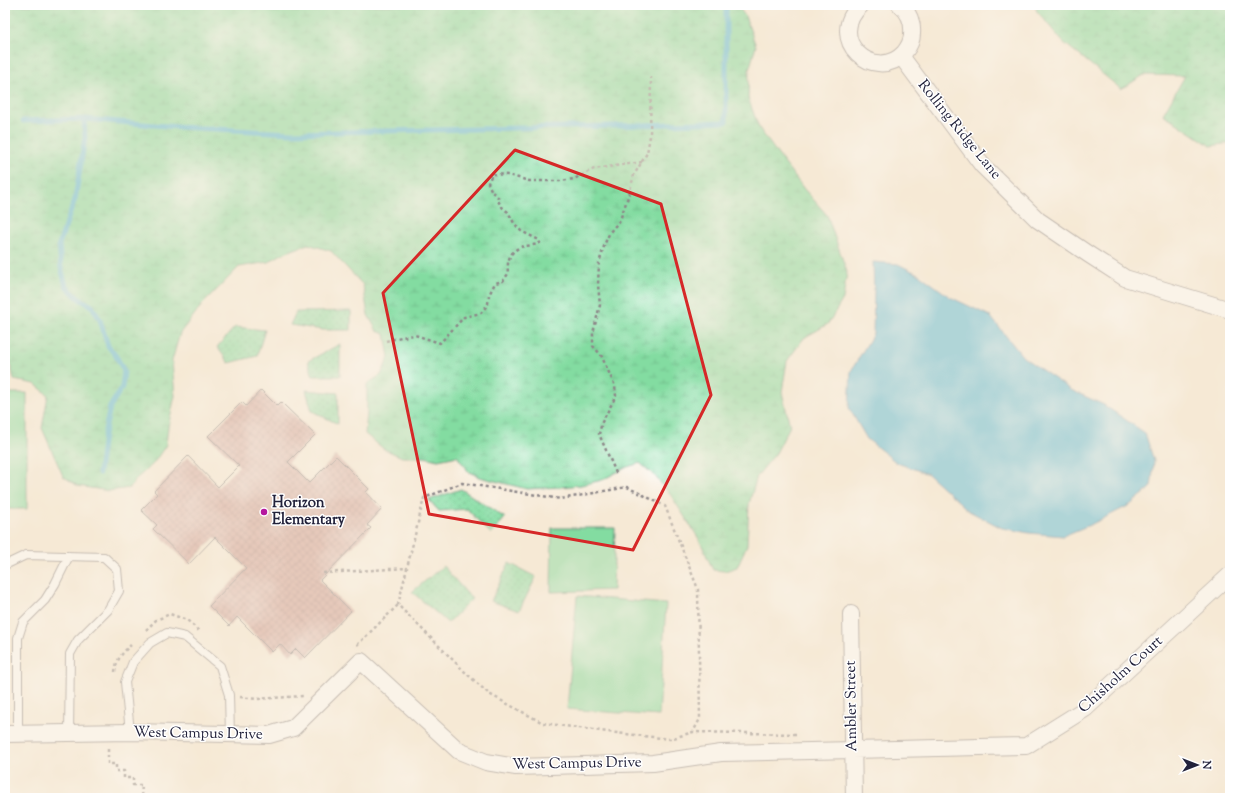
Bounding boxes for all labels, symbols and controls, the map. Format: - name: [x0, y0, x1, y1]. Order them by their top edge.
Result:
- street label: Rolling Ridge Lane: [912, 76, 1006, 184]
- place label: Horizon Elementary: [272, 493, 346, 531]
- marker: Horizon Elementary: [259, 507, 269, 517]
- street label: Chisholm Court: [1074, 631, 1168, 719]
- street label: Ambler Street: [841, 660, 863, 752]
- street label: West Campus Drive: [133, 722, 263, 746]
- north arrow: [1177, 745, 1217, 785]
- street label: West Campus Drive: [512, 752, 642, 776]
- text: N: [1198, 760, 1214, 770]

